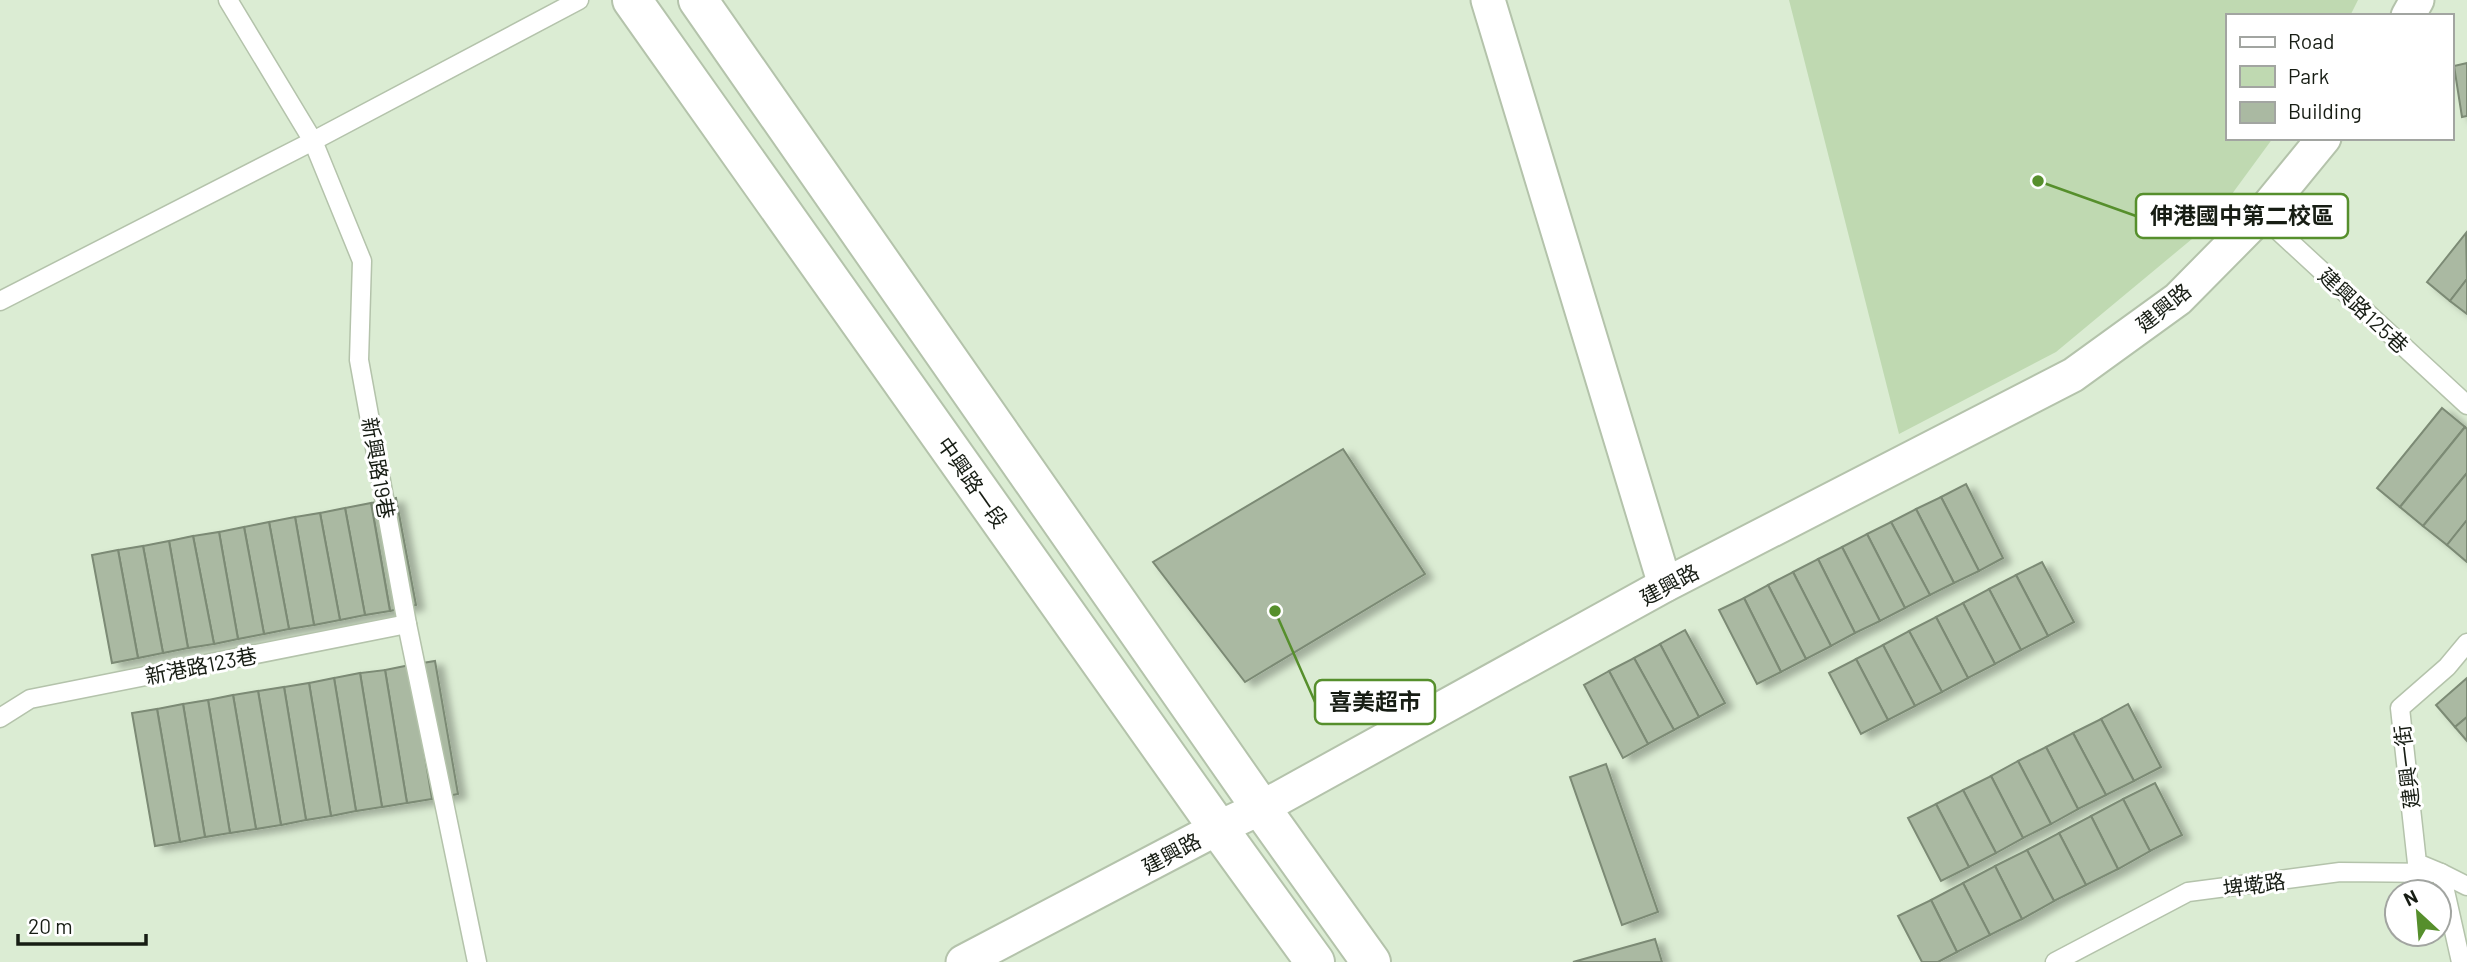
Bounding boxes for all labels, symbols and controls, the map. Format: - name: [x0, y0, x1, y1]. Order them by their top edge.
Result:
- legend: [2226, 14, 2453, 140]
- text: Road: [2288, 28, 2334, 53]
- text: Park: [2288, 63, 2329, 88]
- text: Building: [2288, 98, 2362, 123]
- callout: 伸港國中第二校區: [2136, 194, 2348, 238]
- text: 伸港國中第二校區: [2150, 201, 2334, 229]
- street label: 建興路125巷: [2314, 262, 2414, 358]
- street label: 建興路: [2131, 277, 2195, 337]
- street label: 新興路19巷: [358, 415, 400, 521]
- street label: 中興路一段: [933, 432, 1013, 532]
- street label: 建興路: [1635, 558, 1703, 610]
- street label: 新港路123巷: [143, 642, 259, 688]
- callout: 喜美超市: [1315, 680, 1435, 724]
- text: 喜美超市: [1329, 687, 1421, 715]
- street label: 建興一街: [2388, 724, 2424, 810]
- street label: 建興路: [1137, 827, 1205, 879]
- street label: 埤墘路: [2221, 867, 2287, 901]
- north arrow: [2383, 878, 2453, 948]
- text: N: [2400, 884, 2421, 910]
- scale bar: [18, 902, 145, 946]
- text: 20 m: [28, 913, 73, 938]

